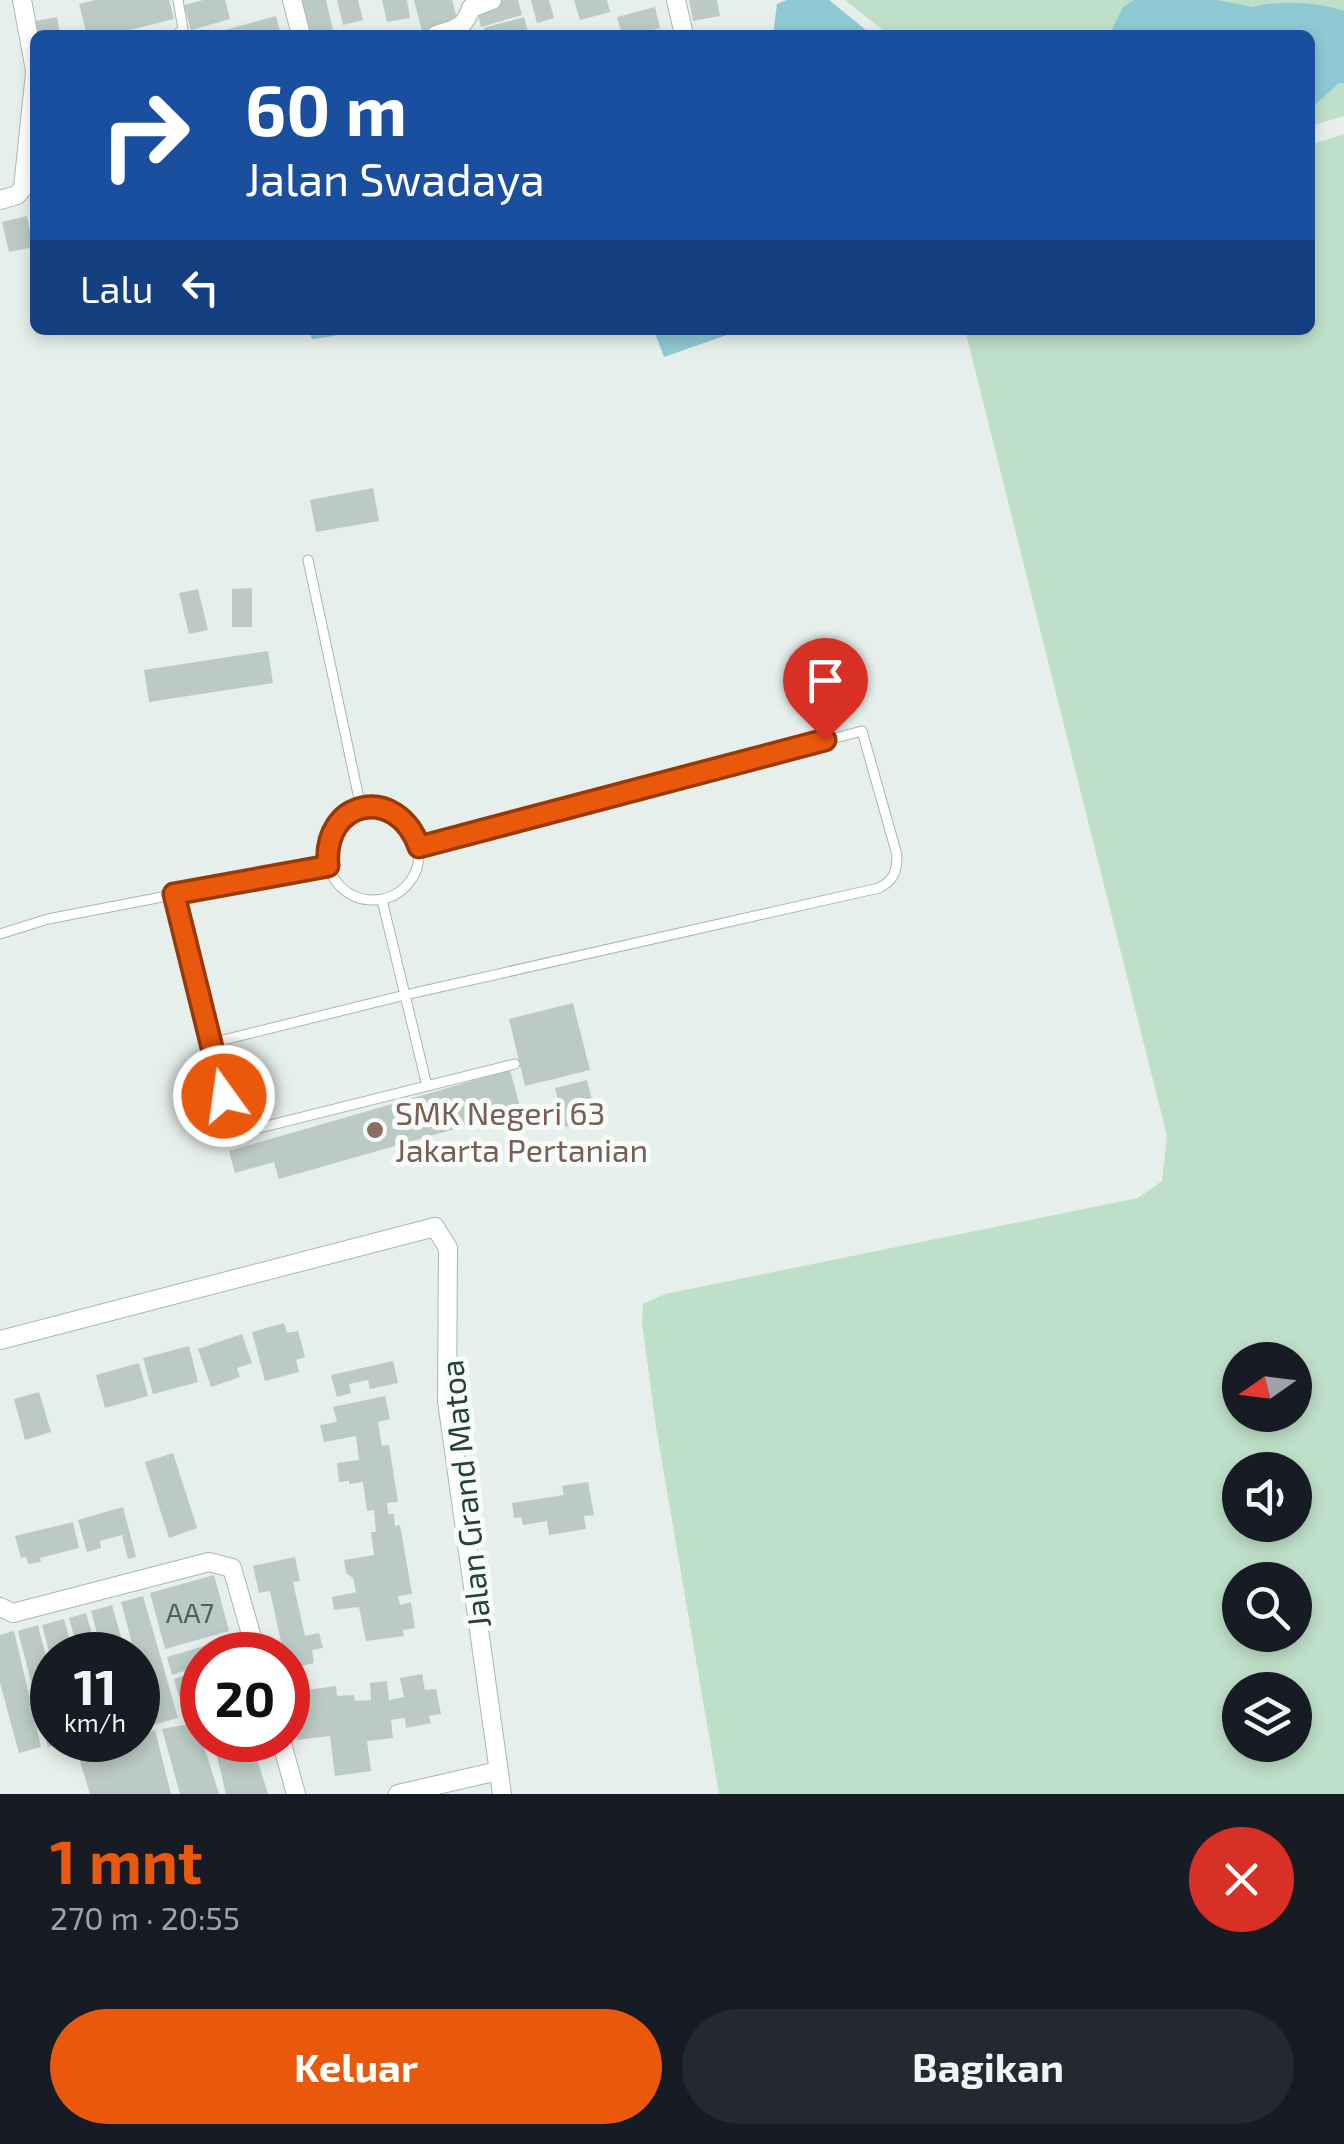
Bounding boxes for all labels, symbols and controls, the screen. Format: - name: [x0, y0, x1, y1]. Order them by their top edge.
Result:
- text: 60 m: [245, 66, 407, 150]
- icon: right: [80, 70, 210, 200]
- text: Jalan Swadaya: [245, 151, 545, 205]
- icon: left: [173, 260, 228, 315]
- text: Lalu: [80, 265, 153, 311]
- pin: [783, 638, 868, 741]
- icon: arrive: [798, 653, 853, 708]
- position arrow: [172, 1044, 276, 1148]
- place label: SMK Negeri 63 Jakarta Pertanian: [395, 1093, 648, 1168]
- marker: SMK Negeri 63 Jakarta Pertanian: [364, 1119, 386, 1141]
- north arrow: [1222, 1342, 1312, 1432]
- map controls: [1222, 1342, 1312, 1762]
- street label: Jalan Grand Matoa: [431, 1358, 497, 1630]
- button: sound: [1222, 1452, 1312, 1542]
- button: search: [1222, 1562, 1312, 1652]
- house number: AA7: [166, 1595, 214, 1629]
- speed limit sign: 20: [180, 1632, 310, 1762]
- text: 11: [73, 1655, 117, 1715]
- button: layers: [1222, 1672, 1312, 1762]
- text: km/h: [64, 1707, 126, 1737]
- text: 1 mnt: [50, 1824, 202, 1896]
- button: close: [1189, 1827, 1294, 1932]
- text: 270 m · 20:55: [50, 1898, 240, 1936]
- button: Keluar: [50, 2009, 662, 2124]
- button: Bagikan: [682, 2009, 1294, 2124]

